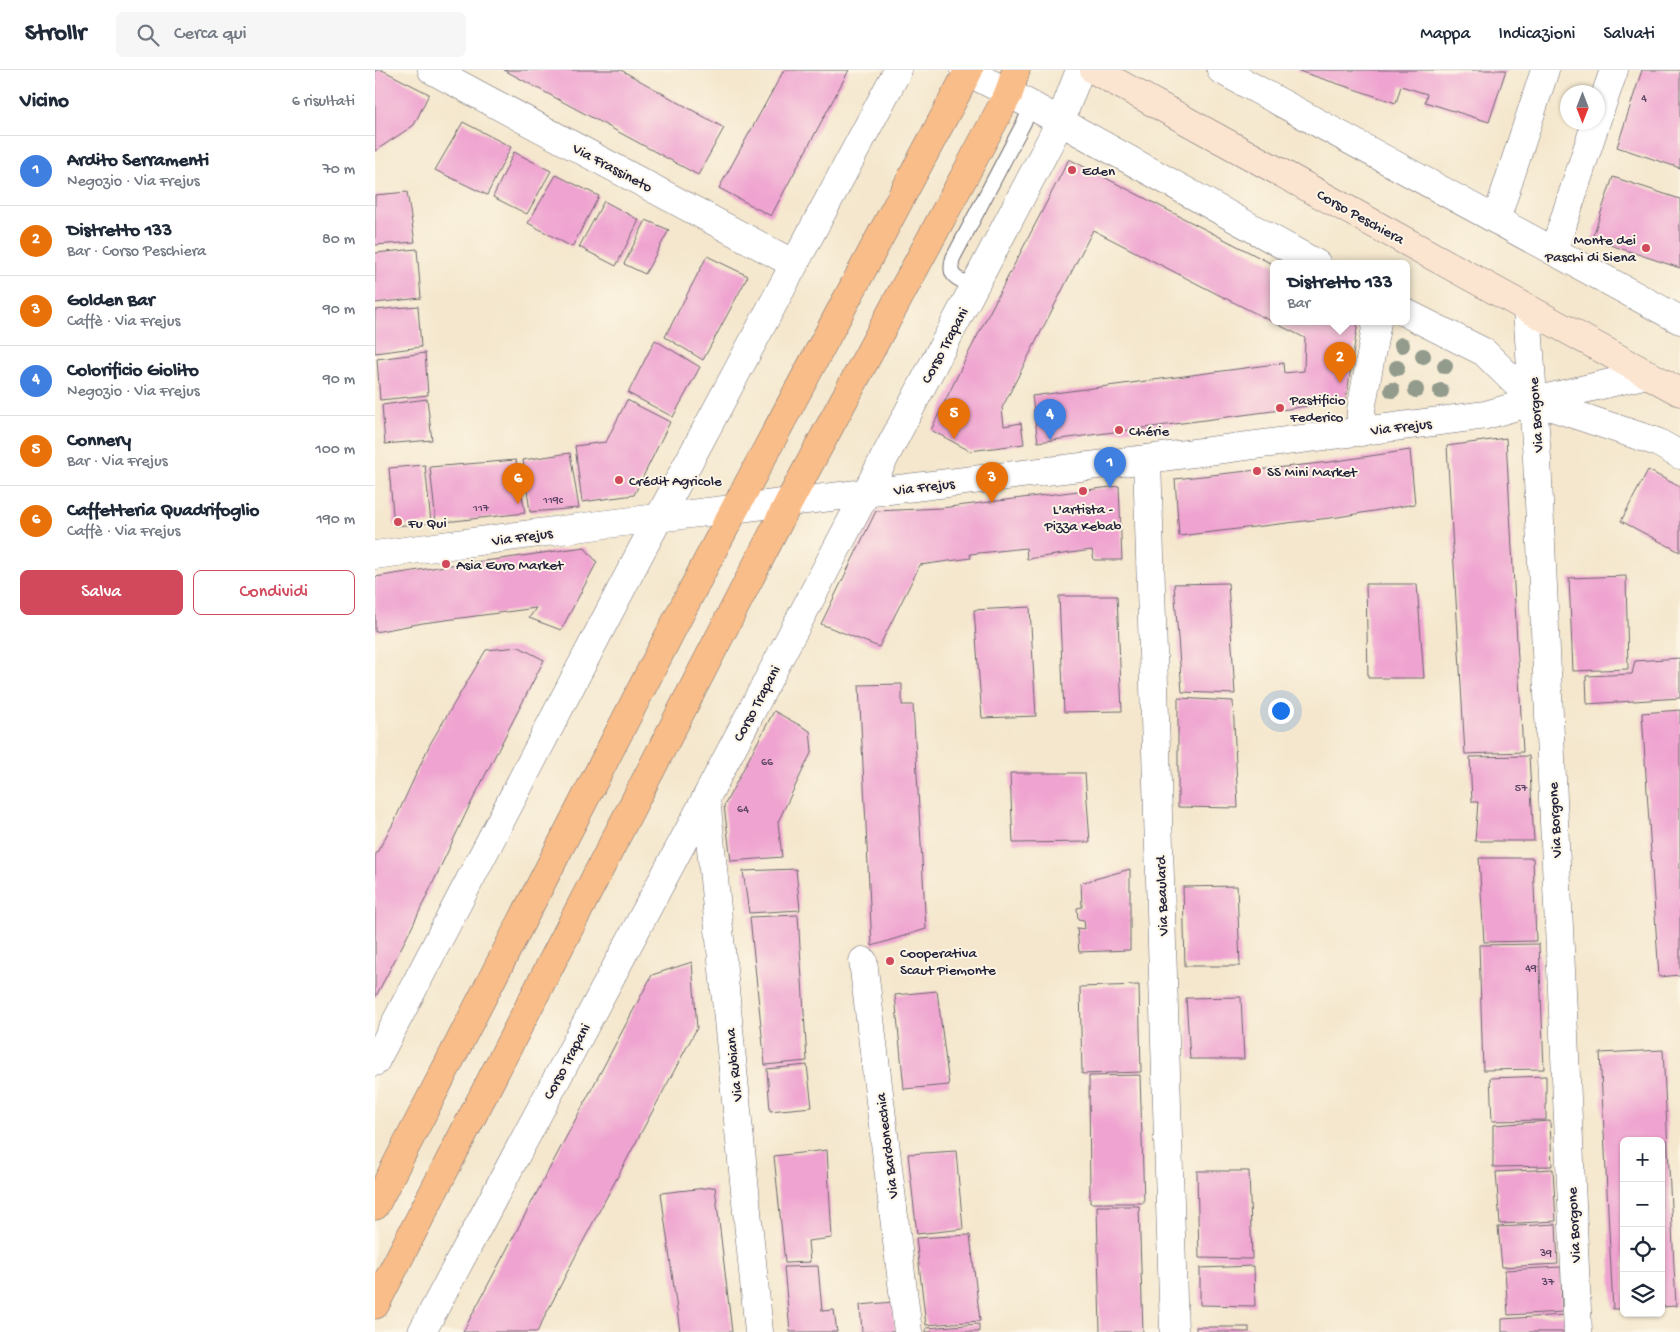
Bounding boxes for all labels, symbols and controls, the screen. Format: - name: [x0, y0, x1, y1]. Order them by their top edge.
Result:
- search box: [116, 12, 466, 57]
- text: Strollr: [25, 20, 86, 49]
- icon: search: [134, 21, 162, 49]
- text: Cerca qui: [174, 23, 247, 46]
- text: Mappa: [1420, 24, 1470, 45]
- text: Indicazioni: [1498, 24, 1576, 45]
- text: Salvati: [1604, 24, 1655, 45]
- north arrow: [1560, 85, 1605, 130]
- text: Vicino: [20, 90, 69, 115]
- house number: 4: [1641, 92, 1647, 106]
- text: 6 risultati: [292, 93, 355, 112]
- street label: Via Frassineto: [568, 140, 655, 197]
- text: Ardito Serramenti: [67, 150, 209, 173]
- text: 1: [33, 161, 39, 180]
- text: 70 m: [322, 161, 355, 180]
- place label: Eden: [1082, 163, 1115, 181]
- marker: Eden: [1066, 164, 1078, 176]
- text: Negozio · Via Frejus: [67, 173, 200, 192]
- street label: Corso Peschiera: [1313, 186, 1408, 250]
- text: Distretto 133: [67, 220, 172, 243]
- text: 2: [32, 231, 40, 250]
- text: 80 m: [322, 231, 355, 250]
- place label: Monte dei Paschi di Siena: [1544, 232, 1637, 267]
- marker: Monte dei Paschi di Siena: [1640, 242, 1652, 254]
- text: Bar · Corso Peschiera: [67, 243, 206, 262]
- popup: [1270, 260, 1410, 325]
- text: Distretto 133: [1287, 272, 1393, 295]
- text: Golden Bar: [67, 290, 155, 313]
- text: Bar: [1287, 295, 1310, 314]
- text: 3: [32, 301, 40, 320]
- text: 90 m: [323, 301, 355, 320]
- street label: Corso Trapani: [918, 305, 973, 387]
- text: Caffè · Via Frejus: [67, 313, 180, 332]
- pin: 2: [1324, 342, 1356, 383]
- text: Colorificio Giolito: [67, 360, 199, 383]
- text: 4: [32, 371, 40, 390]
- text: 90 m: [323, 371, 355, 390]
- street label: Via Borgone: [1525, 376, 1549, 454]
- text: Negozio · Via Frejus: [67, 383, 200, 402]
- place label: Pastificio Federico: [1289, 392, 1346, 427]
- pin: 5: [938, 398, 970, 439]
- pin: 4: [1034, 399, 1066, 440]
- marker: Pastificio Federico: [1274, 402, 1286, 414]
- street label: Via Frejus: [1369, 415, 1433, 441]
- place label: Chérie: [1129, 423, 1169, 441]
- marker: Chérie: [1113, 424, 1125, 436]
- text: Connery: [67, 430, 131, 453]
- text: 5: [32, 441, 40, 460]
- text: 100 m: [315, 441, 355, 460]
- pin: 1: [1094, 447, 1126, 488]
- text: Bar · Via Frejus: [67, 453, 168, 472]
- pin: 3: [976, 462, 1008, 503]
- pin: 6: [502, 463, 534, 504]
- place label: SS Mini Market: [1267, 464, 1359, 482]
- marker: SS Mini Market: [1251, 465, 1263, 477]
- place label: Crédit Agricole: [629, 473, 722, 491]
- marker: Crédit Agricole: [613, 474, 625, 486]
- street label: Via Frejus: [892, 475, 956, 501]
- marker: L'artista - Pizza Kebab: [1077, 485, 1089, 497]
- house number: 119c: [542, 494, 564, 508]
- text: Caffetteria Quadrifoglio: [67, 500, 259, 523]
- place label: L'artista - Pizza Kebab: [1044, 501, 1121, 536]
- house number: 117: [472, 502, 490, 516]
- text: 6: [32, 511, 40, 530]
- text: 190 m: [316, 511, 355, 530]
- place label: Fu Qui: [407, 515, 447, 533]
- marker: Fu Qui: [392, 516, 404, 528]
- text: Caffè · Via Frejus: [67, 523, 180, 542]
- street label: Via Frejus: [490, 525, 554, 551]
- place label: Asia Euro Market: [456, 557, 565, 575]
- marker: Asia Euro Market: [440, 558, 452, 570]
- button: Salva: [20, 570, 183, 615]
- button: Condividi: [193, 570, 355, 615]
- street label: Corso Trapani: [730, 663, 785, 745]
- your location: [1268, 698, 1294, 724]
- house number: 66: [761, 756, 774, 770]
- house number: 57: [1515, 782, 1528, 796]
- street label: Via Borgone: [1545, 782, 1567, 859]
- house number: 64: [737, 803, 749, 817]
- street label: Via Beaulard: [1153, 854, 1173, 937]
- place label: Cooperativa Scaut Piemonte: [900, 945, 996, 980]
- marker: Cooperativa Scaut Piemonte: [884, 955, 896, 967]
- house number: 49: [1525, 962, 1537, 976]
- street label: Corso Trapani: [540, 1021, 595, 1103]
- street label: Via Rubiana: [722, 1027, 748, 1103]
- street label: Via Bardonecchia: [873, 1091, 904, 1200]
- map controls: [1620, 1137, 1665, 1317]
- button: +: [1620, 1137, 1665, 1182]
- button: −: [1620, 1182, 1665, 1227]
- street label: Via Borgone: [1564, 1187, 1586, 1264]
- button: locate: [1620, 1227, 1665, 1272]
- house number: 39: [1539, 1247, 1552, 1261]
- button: layers: [1620, 1272, 1665, 1317]
- house number: 37: [1541, 1276, 1555, 1290]

